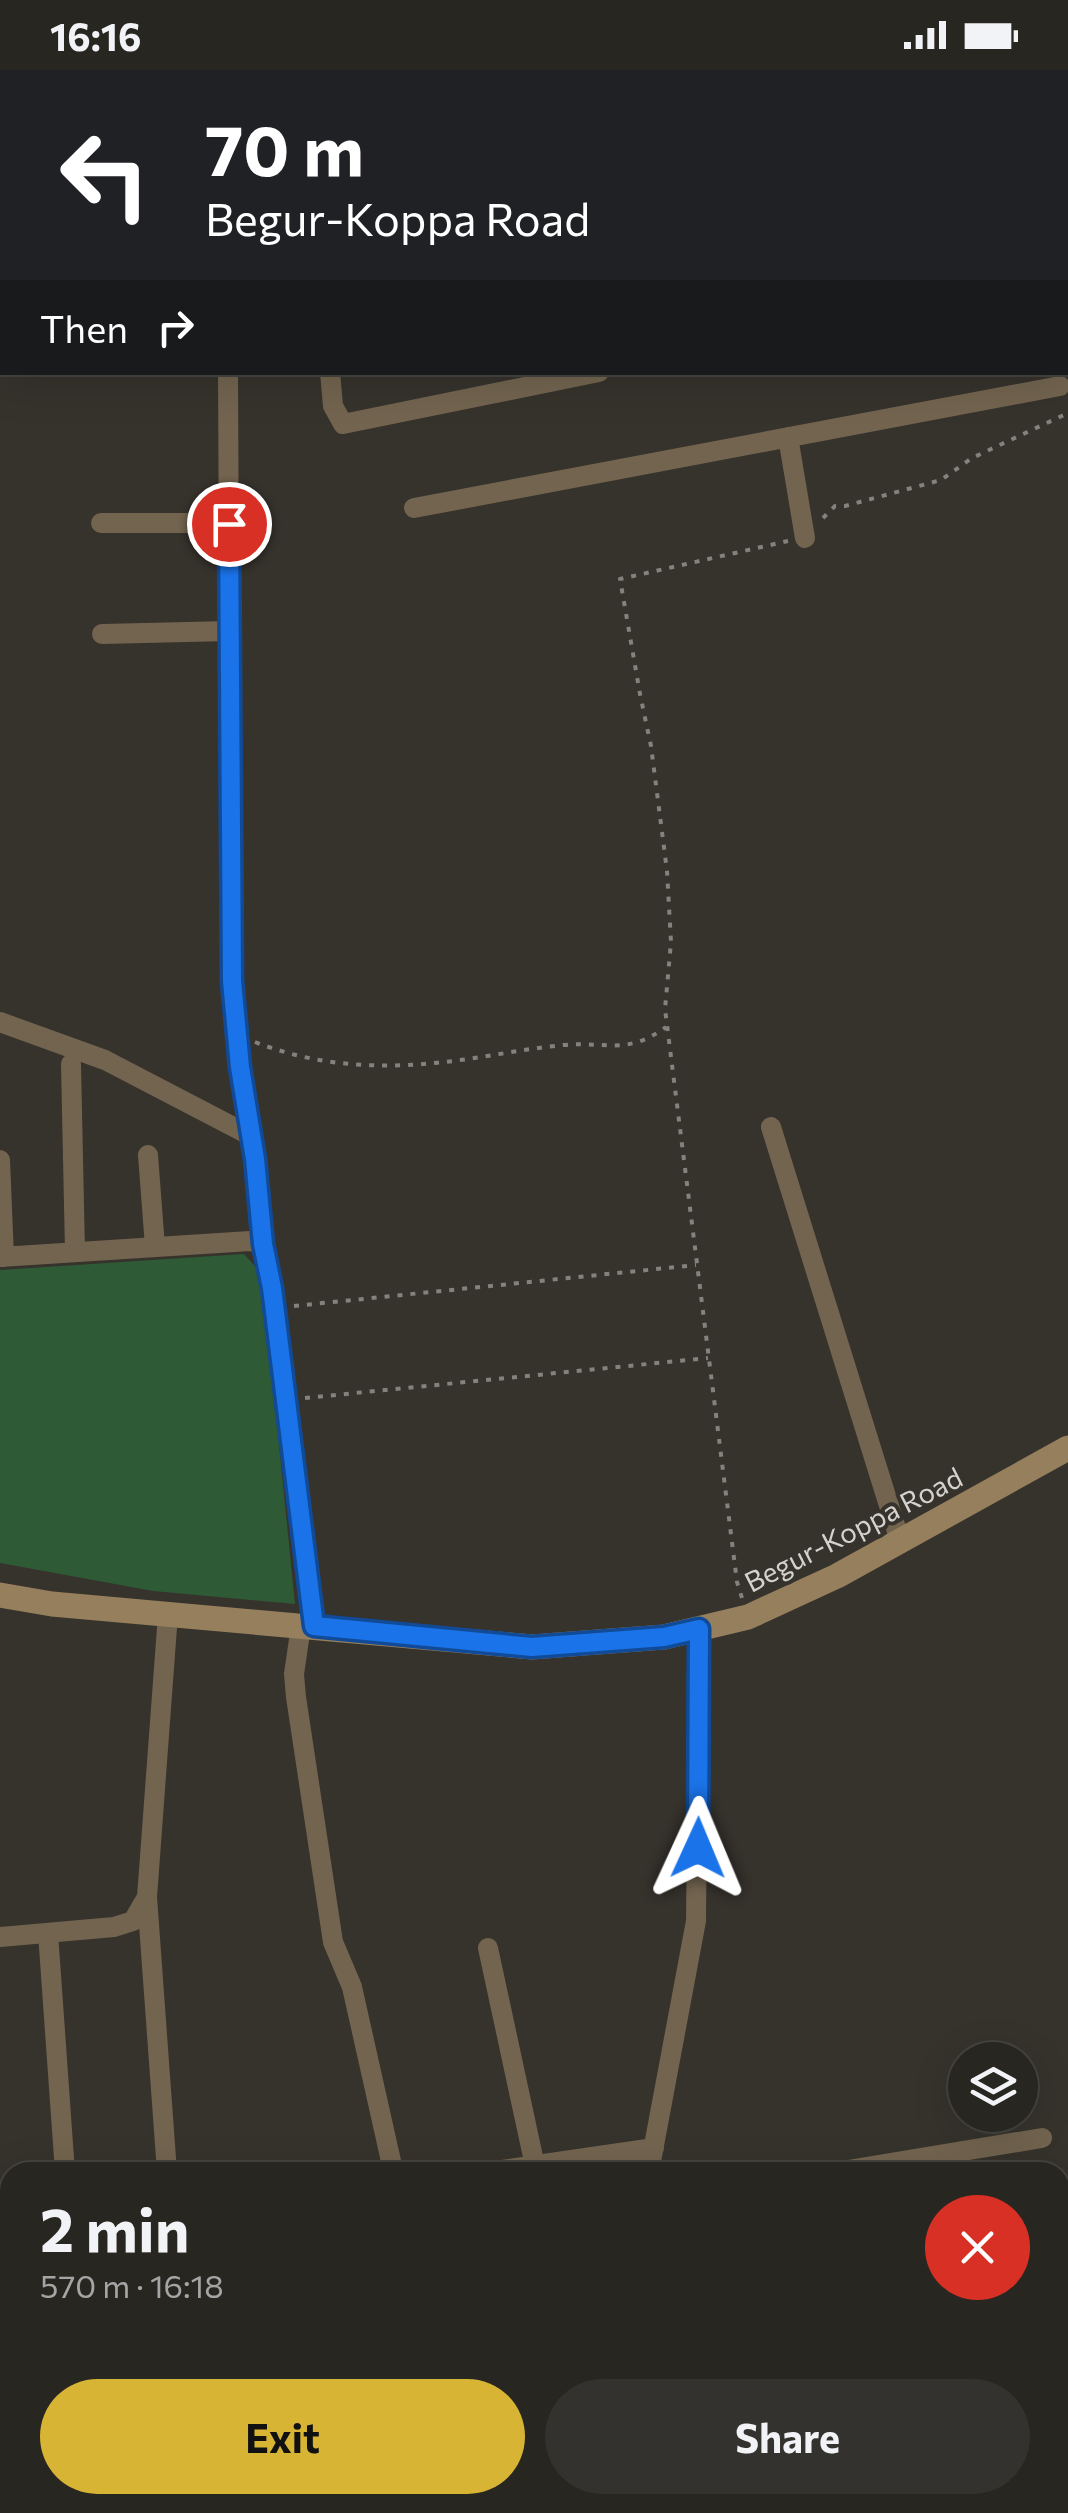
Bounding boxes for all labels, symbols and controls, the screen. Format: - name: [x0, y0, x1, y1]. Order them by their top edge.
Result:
- text: 16:16: [50, 12, 141, 59]
- text: 70 m: [205, 105, 364, 190]
- icon: left: [40, 110, 170, 240]
- text: Begur-Koppa Road: [205, 190, 590, 245]
- icon: right: [148, 300, 203, 355]
- text: Then: [40, 304, 128, 351]
- pin: [187, 482, 272, 567]
- icon: arrive: [202, 497, 257, 552]
- street label: Begur-Koppa Road: [738, 1459, 968, 1599]
- position arrow: [646, 1796, 750, 1900]
- map controls: [948, 2042, 1038, 2132]
- button: layers: [948, 2042, 1038, 2132]
- text: 2 min: [40, 2191, 189, 2264]
- button: close: [925, 2195, 1030, 2300]
- text: 570 m · 16:18: [40, 2265, 224, 2305]
- button: Exit: [40, 2379, 525, 2494]
- button: Share: [545, 2379, 1030, 2494]

